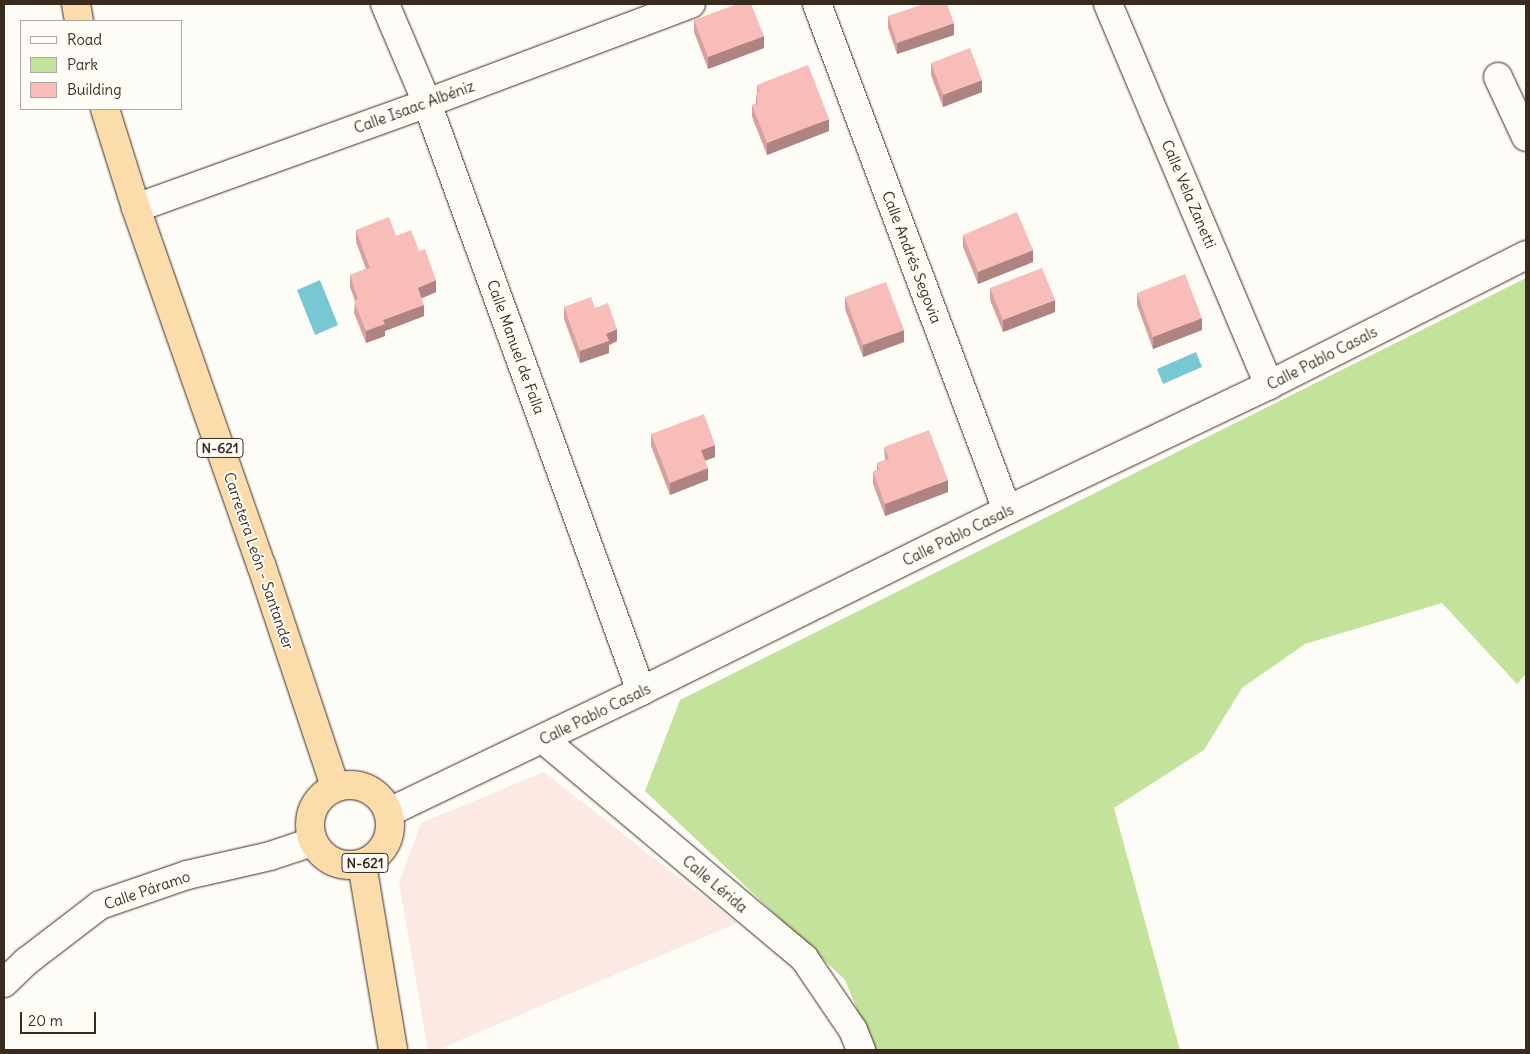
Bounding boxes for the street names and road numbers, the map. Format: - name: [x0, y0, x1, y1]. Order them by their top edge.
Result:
- street label: Calle Isaac Albéniz: [351, 77, 477, 137]
- street label: Calle Vela Zanetti: [1158, 137, 1220, 251]
- street label: Calle Andrés Segovia: [878, 188, 946, 326]
- street label: Calle Manuel de Falla: [483, 277, 549, 417]
- street label: Calle Pablo Casals: [1264, 322, 1380, 394]
- road number: N-621: [196, 436, 244, 459]
- street label: Carretera León - Santander: [220, 470, 298, 652]
- street label: Calle Pablo Casals: [899, 500, 1017, 570]
- street label: Calle Pablo Casals: [536, 679, 654, 749]
- road number: N-621: [341, 851, 389, 874]
- street label: Calle Lérida: [679, 852, 751, 916]
- street label: Calle Páramo: [102, 867, 192, 913]

